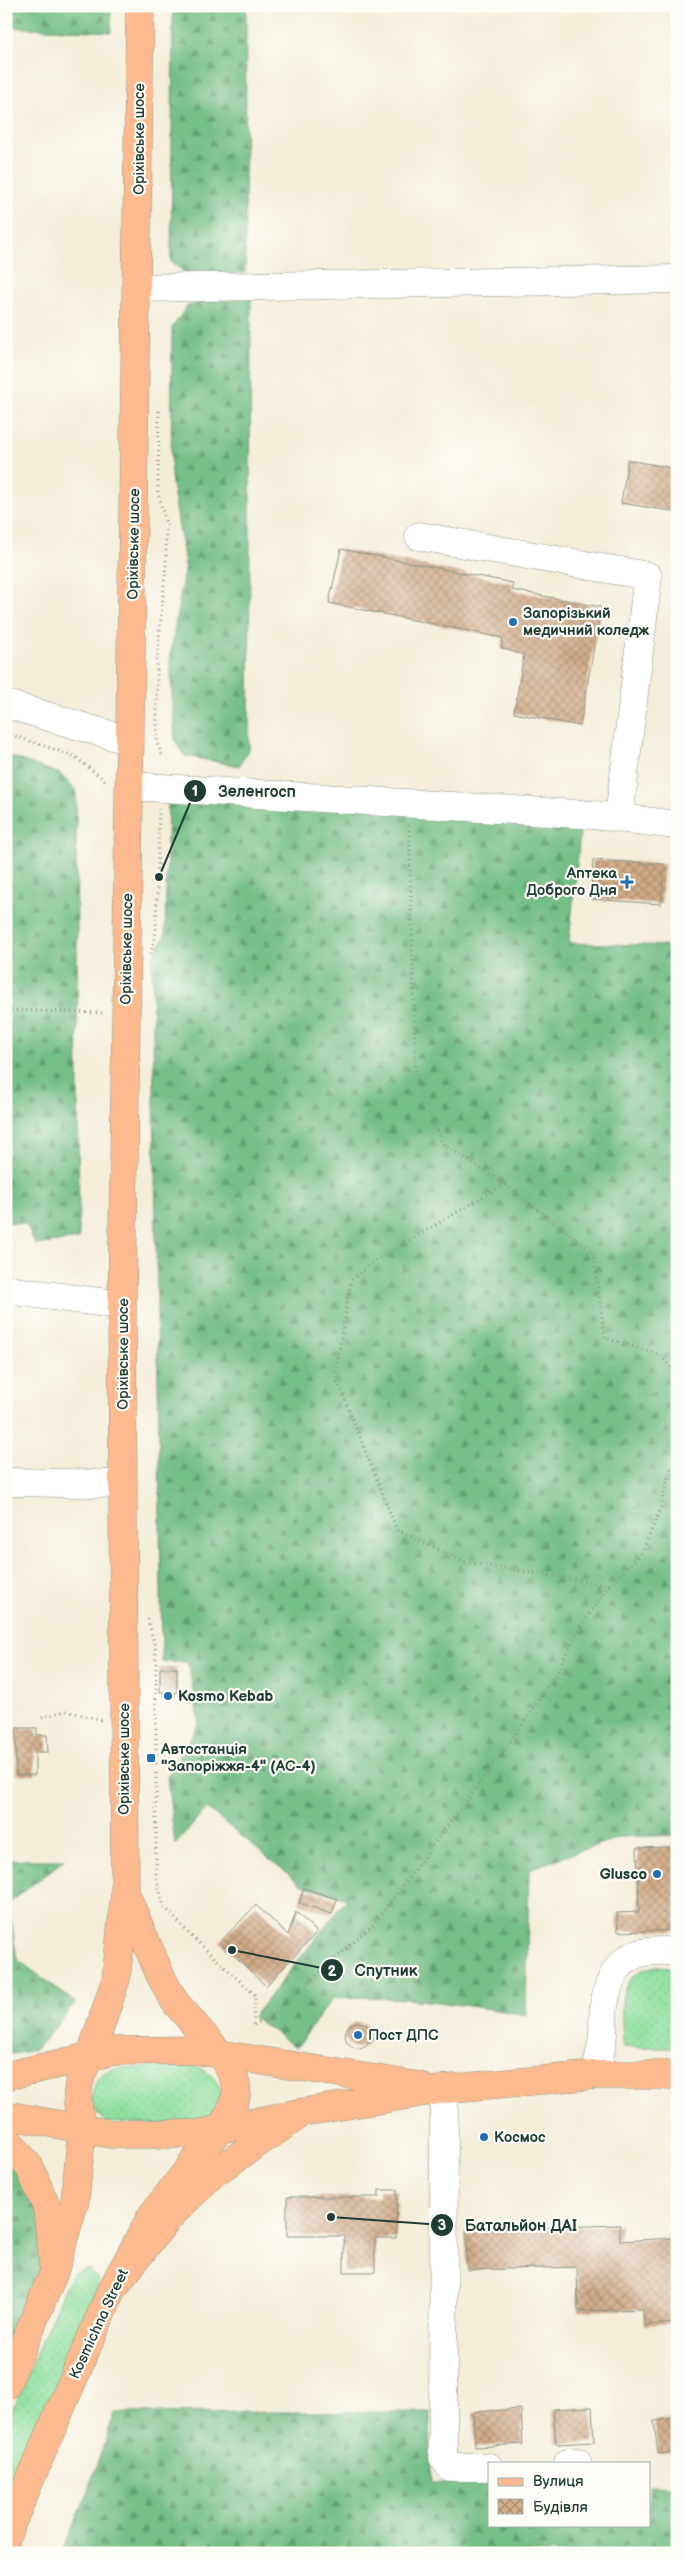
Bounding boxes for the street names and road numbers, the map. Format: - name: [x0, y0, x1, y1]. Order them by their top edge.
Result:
- street label: Оріхівське шосе: [130, 83, 149, 195]
- street label: Оріхівське шосе: [124, 488, 144, 600]
- street label: Оріхівське шосе: [117, 893, 137, 1005]
- street label: Оріхівське шосе: [114, 1298, 133, 1410]
- street label: Оріхівське шосе: [115, 1703, 134, 1815]
- street label: Kosmichna Street: [65, 2265, 133, 2382]

